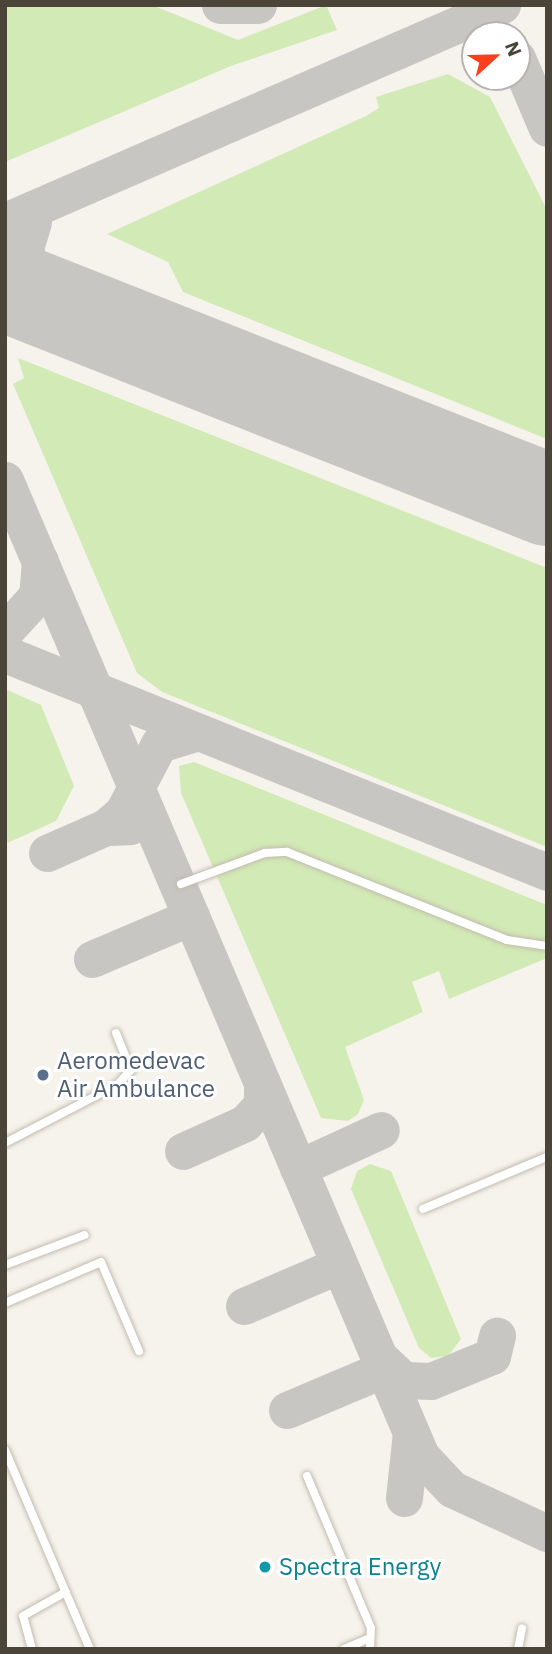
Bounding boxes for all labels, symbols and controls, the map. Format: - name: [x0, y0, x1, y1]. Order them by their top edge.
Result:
- north arrow: [461, 21, 531, 91]
- text: N: [500, 38, 527, 60]
- place label: Aeromedevac Air Ambulance: [57, 1047, 215, 1103]
- marker: Aeromedevac Air Ambulance: [35, 1067, 51, 1083]
- place label: Spectra Energy: [279, 1553, 442, 1581]
- marker: Spectra Energy: [257, 1559, 273, 1575]

